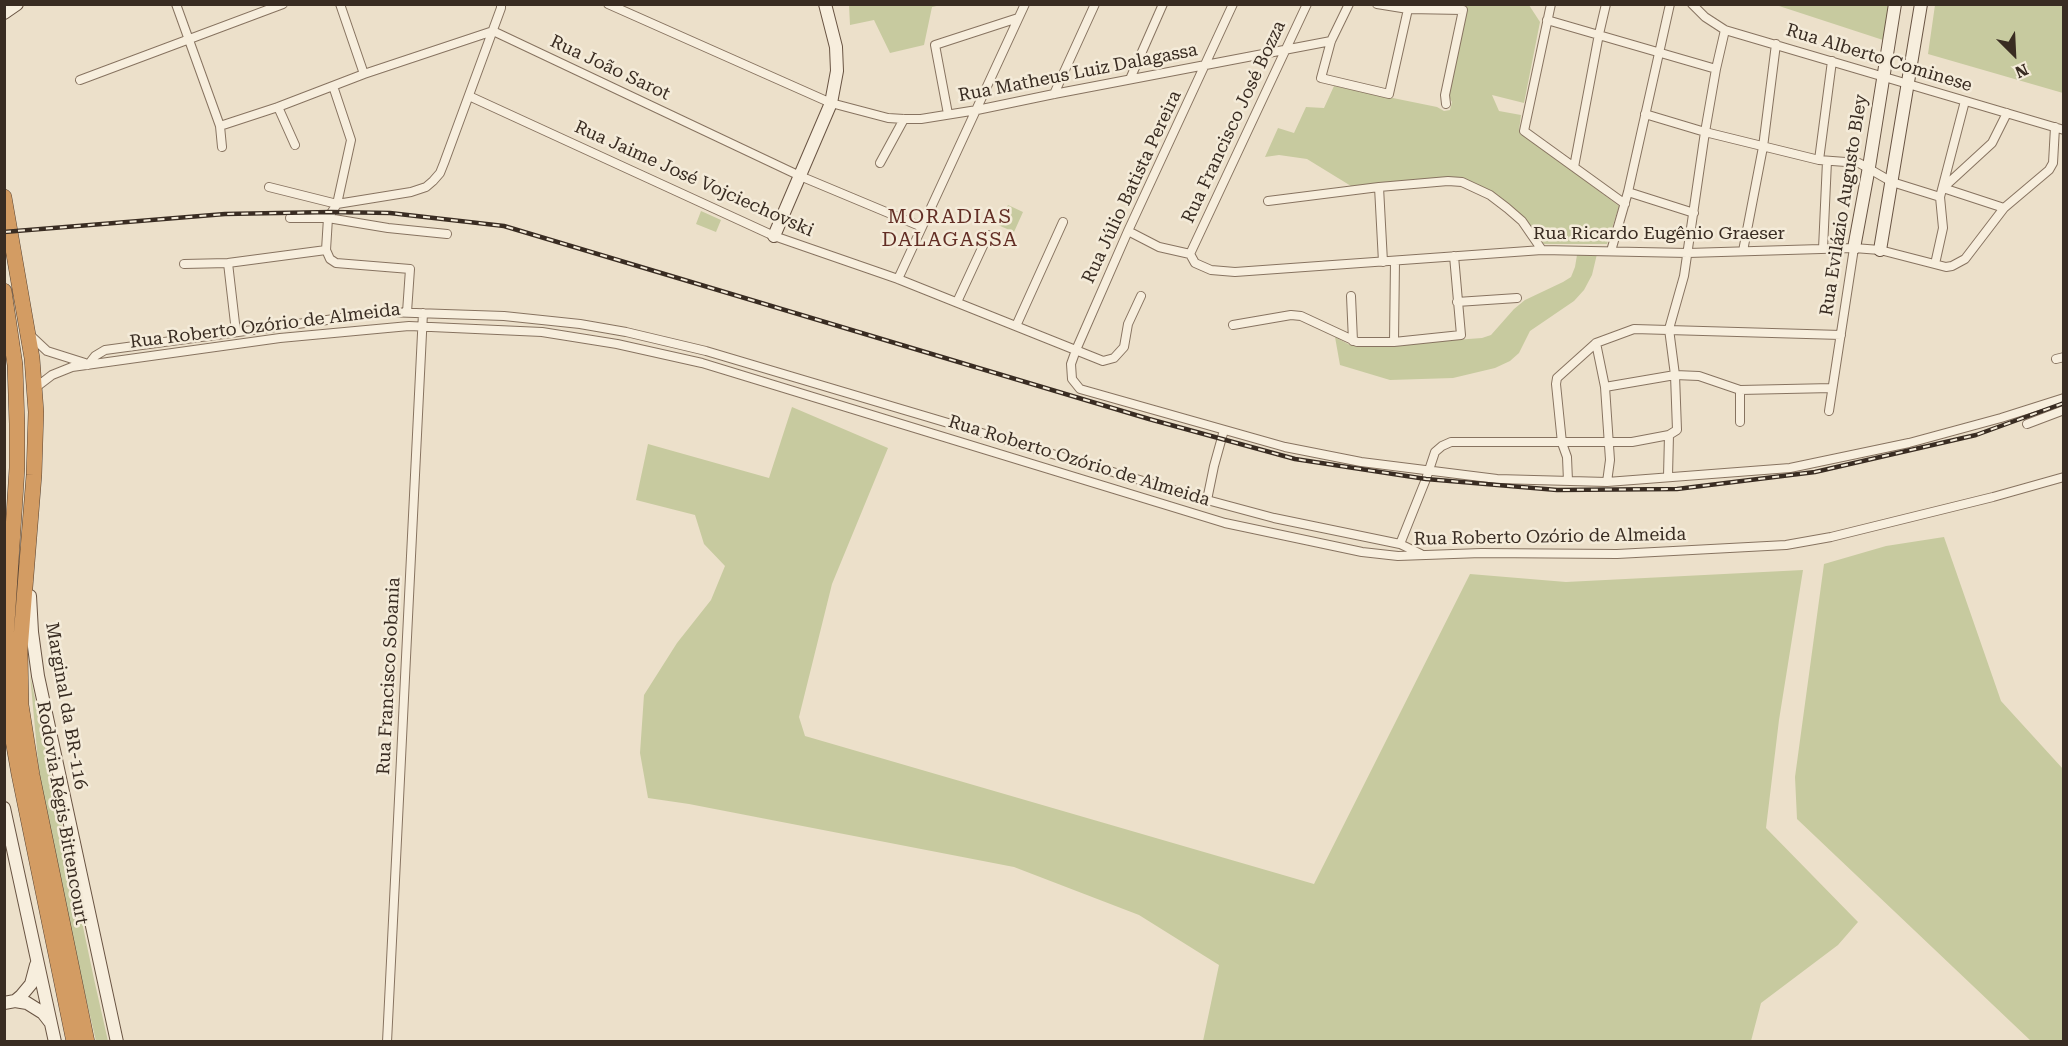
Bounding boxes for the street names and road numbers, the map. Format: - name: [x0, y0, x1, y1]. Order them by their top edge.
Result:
- street label: Rua Francisco José Bozza: [1178, 17, 1290, 227]
- street label: Rua Alberto Cominese: [1783, 19, 1975, 97]
- street label: Rua João Sarot: [547, 31, 673, 105]
- street label: Rua Matheus Luiz Dalagassa: [957, 39, 1199, 107]
- street label: Rua Júlio Batista Pereira: [1078, 87, 1186, 287]
- street label: Rua Evilázio Augusto Bley: [1816, 93, 1872, 317]
- street label: Rua Jaime José Vojciechovski: [571, 116, 817, 242]
- street label: Rua Ricardo Eugênio Graeser: [1533, 223, 1785, 245]
- street label: Rua Roberto Ozório de Almeida: [128, 299, 402, 353]
- street label: Rua Roberto Ozório de Almeida: [946, 411, 1212, 511]
- street label: Rua Roberto Ozório de Almeida: [1414, 524, 1686, 550]
- street label: Rua Francisco Sobania: [373, 577, 405, 775]
- street label: Marginal da BR-116: [41, 621, 91, 791]
- street label: Rodovia Régis Bittencourt: [32, 700, 92, 926]

